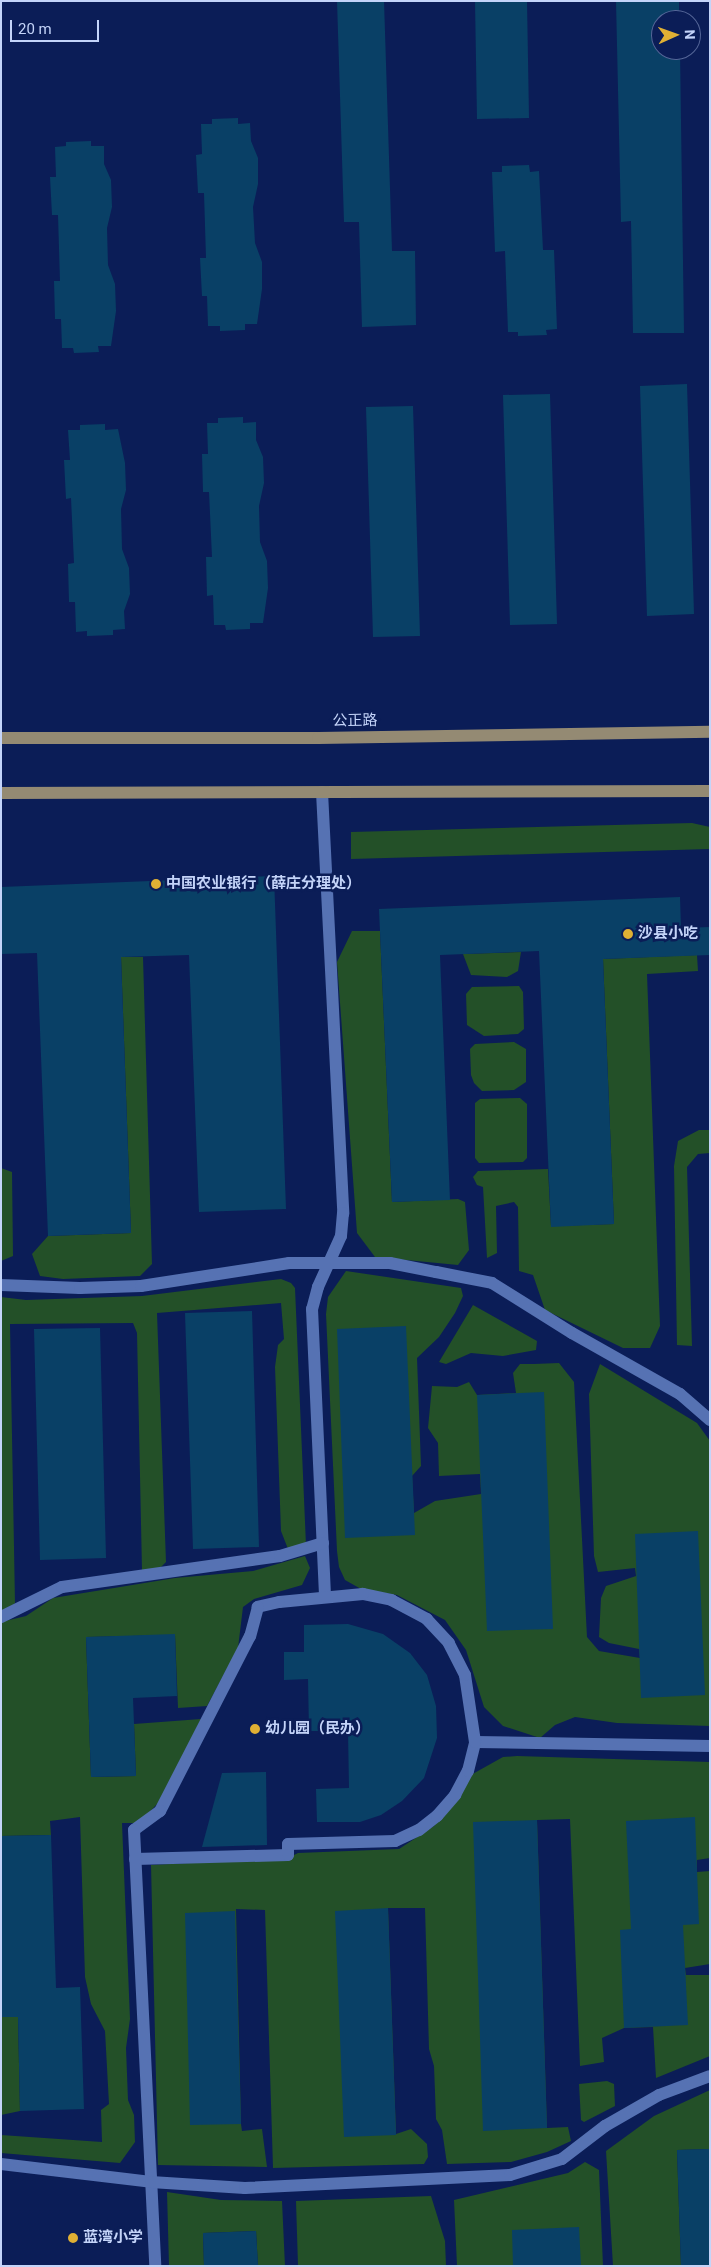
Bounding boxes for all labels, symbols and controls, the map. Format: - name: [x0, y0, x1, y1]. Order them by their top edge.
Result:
- scale bar: [12, 10, 101, 42]
- north arrow: [651, 10, 701, 60]
- text: 20 m: [18, 20, 52, 38]
- text: N: [682, 29, 698, 40]
- street label: 公正路: [332, 712, 378, 730]
- place label: 中国农业银行（薛庄分理处）: [166, 875, 361, 893]
- marker: 中国农业银行（薛庄分理处）: [150, 878, 162, 890]
- place label: 沙县小吃: [638, 925, 698, 943]
- marker: 沙县小吃: [622, 928, 634, 940]
- place label: 幼儿园（民办）: [265, 1720, 370, 1738]
- marker: 幼儿园（民办）: [249, 1723, 261, 1735]
- place label: 蓝湾小学: [83, 2229, 143, 2247]
- marker: 蓝湾小学: [67, 2232, 79, 2244]

